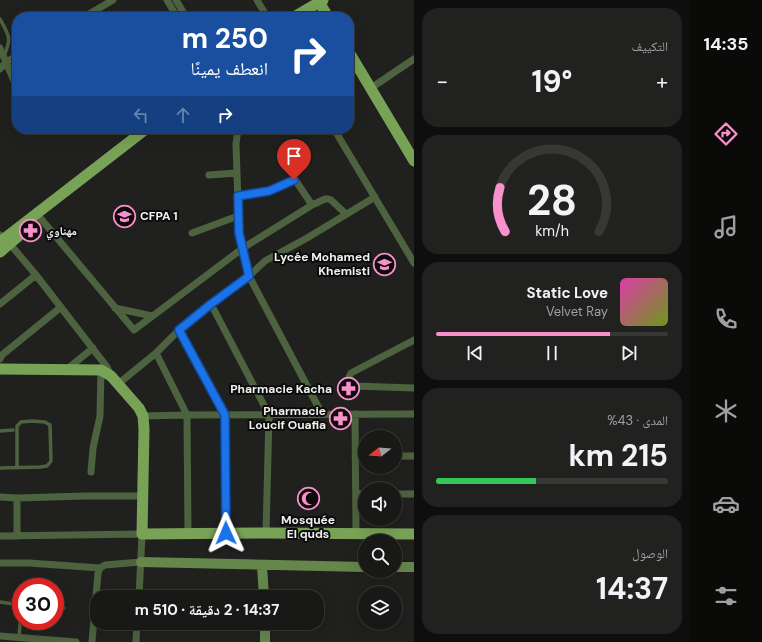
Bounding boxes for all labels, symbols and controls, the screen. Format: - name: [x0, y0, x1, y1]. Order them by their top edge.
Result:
- text: 250 m: [182, 20, 268, 57]
- icon: right: [282, 28, 334, 80]
- text: 14:35: [704, 32, 748, 56]
- text: التكييف: [632, 38, 668, 55]
- text: انعطف يمينًا: [191, 57, 268, 81]
- text: 19°: [532, 62, 572, 101]
- text: −: [436, 67, 448, 96]
- text: +: [656, 67, 668, 96]
- icon: left: [130, 104, 152, 126]
- icon: ahead: [172, 104, 194, 126]
- icon: right: [214, 104, 236, 126]
- icon: directions: [712, 120, 740, 148]
- pin: [277, 139, 311, 180]
- icon: arrive: [283, 145, 305, 167]
- text: 28: [527, 174, 577, 228]
- school or university icon: CFPA 1: [111, 203, 137, 229]
- place label: CFPA 1: [140, 208, 178, 224]
- icon: music: [712, 213, 740, 241]
- pharmacy icon: مهناوي: [17, 218, 43, 244]
- text: km/h: [535, 222, 569, 240]
- place label: مهناوي: [46, 223, 77, 241]
- place label: Lycée Mohamed Khemisti: [274, 249, 370, 279]
- school or university icon: Lycée Mohamed Khemisti: [372, 251, 398, 277]
- text: Static Love: [527, 283, 608, 303]
- text: Velvet Ray: [546, 303, 608, 320]
- icon: phone: [712, 305, 740, 333]
- icon: previous: [464, 342, 486, 364]
- icon: pause: [541, 342, 563, 364]
- icon: next: [618, 342, 640, 364]
- pharmacy icon: Pharmacie Kacha: [335, 376, 361, 402]
- place label: Pharmacie Kacha: [230, 381, 332, 397]
- icon: climate: [712, 397, 740, 425]
- place label: Pharmacie Loucif Ouafia: [249, 403, 326, 433]
- pharmacy icon: Pharmacie Loucif Ouafia: [328, 405, 354, 431]
- text: المدى · 43%: [607, 412, 668, 429]
- north arrow: [358, 430, 402, 474]
- map controls: [358, 430, 402, 630]
- text: 215 km: [568, 436, 668, 475]
- button: sound: [358, 482, 402, 526]
- mosque icon: Mosquée El quds: [295, 486, 321, 512]
- icon: car: [712, 490, 740, 518]
- position arrow: [205, 512, 247, 554]
- place label: Mosquée El quds: [281, 512, 335, 542]
- button: search: [358, 534, 402, 578]
- text: الوصول: [632, 545, 668, 562]
- text: 14:37: [596, 569, 668, 608]
- speed limit sign: 30: [12, 578, 64, 630]
- icon: filters: [712, 582, 740, 610]
- button: layers: [358, 586, 402, 630]
- text: 14:37 · 2 دقيقة · 510 m: [135, 600, 279, 620]

